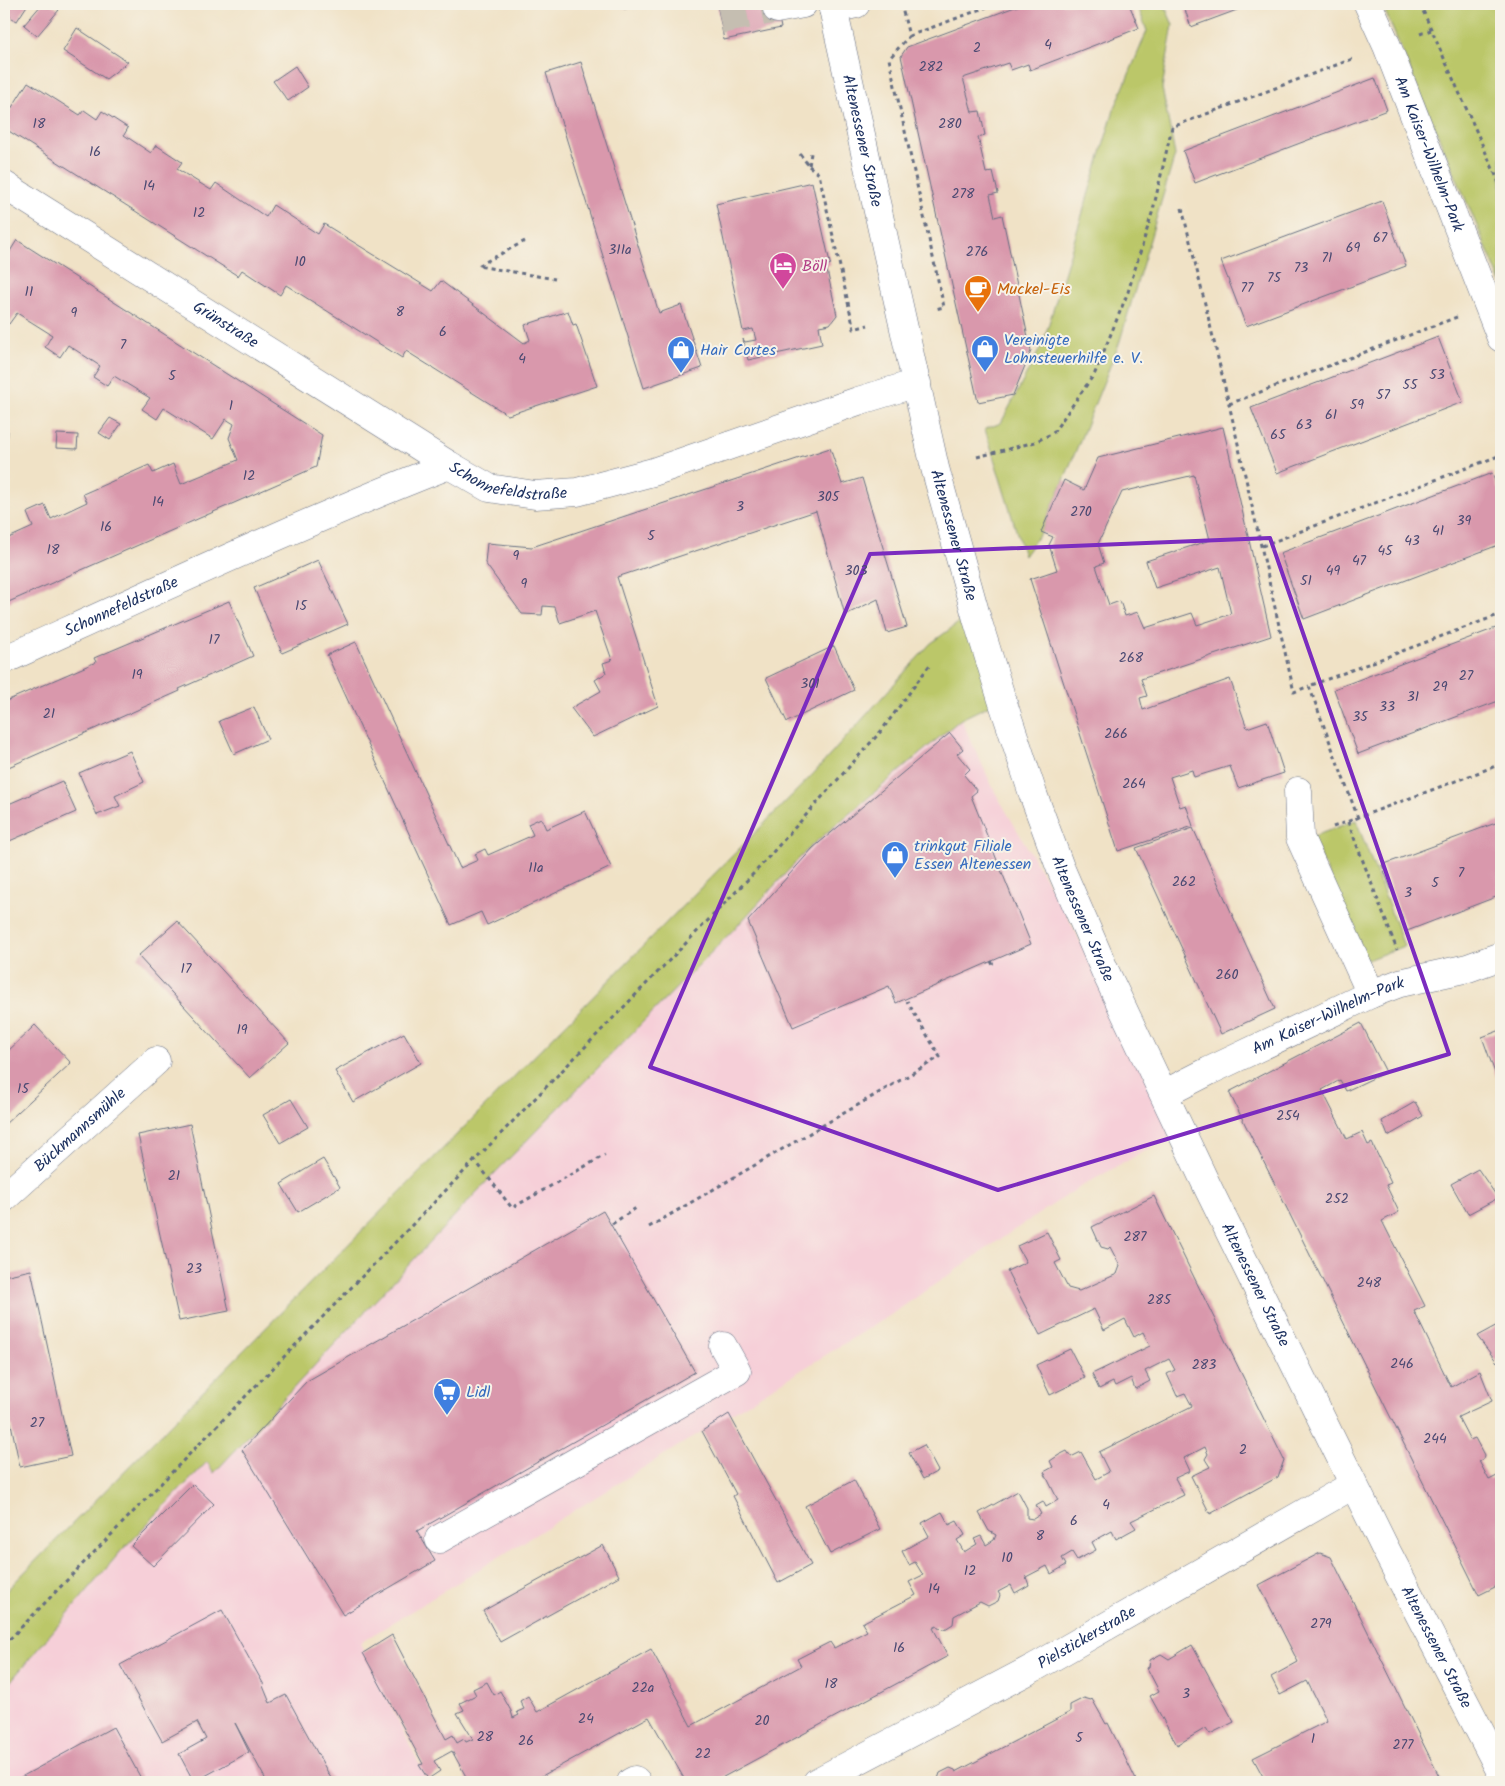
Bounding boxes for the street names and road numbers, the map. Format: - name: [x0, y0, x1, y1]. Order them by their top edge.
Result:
- street label: Altenessener Straße: [835, 72, 889, 209]
- street label: Am Kaiser-Wilhelm-Park: [1387, 72, 1471, 236]
- street label: Grünstraße: [188, 294, 264, 355]
- street label: Schonnefeldstraße: [444, 455, 568, 508]
- street label: Altenessener Straße: [924, 467, 984, 604]
- street label: Schonnefeldstraße: [60, 569, 183, 643]
- street label: Altenessener Straße: [1044, 852, 1121, 986]
- street label: Am Kaiser-Wilhelm-Park: [1248, 970, 1407, 1061]
- street label: Bückmannsmühle: [28, 1081, 132, 1178]
- street label: Altenessener Straße: [1215, 1219, 1297, 1351]
- street label: Altenessener Straße: [1394, 1581, 1479, 1713]
- street label: Pielstickerstraße: [1033, 1599, 1141, 1676]

